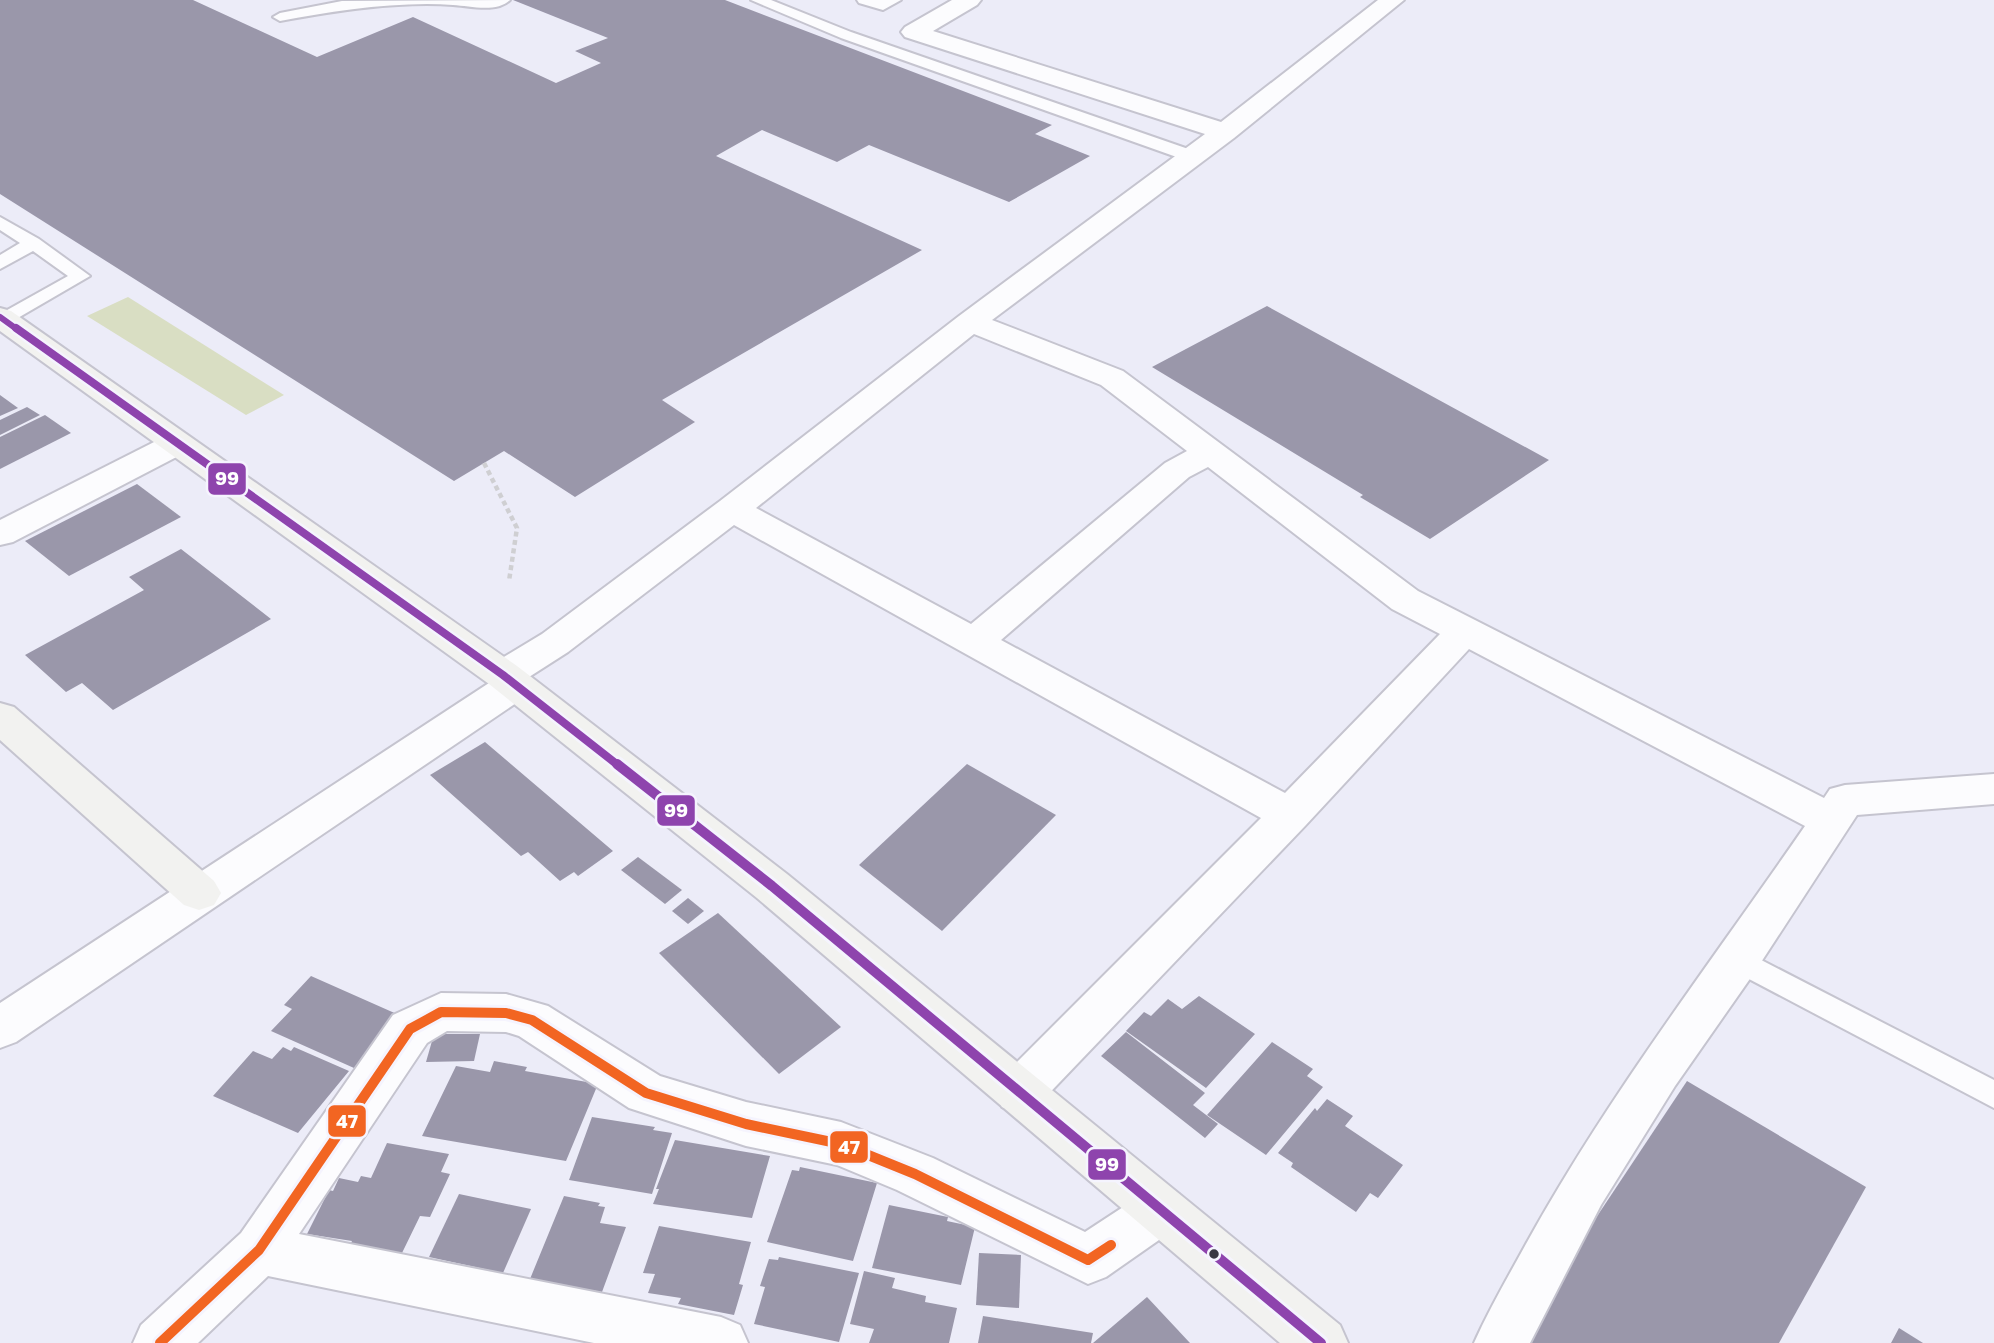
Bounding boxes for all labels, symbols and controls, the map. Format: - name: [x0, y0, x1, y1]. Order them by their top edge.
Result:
- line badge: 99: [207, 462, 247, 496]
- text: 99: [215, 466, 239, 489]
- line badge: 99: [656, 794, 696, 827]
- text: 99: [664, 798, 688, 821]
- line badge: 47: [327, 1104, 367, 1138]
- text: 47: [336, 1109, 358, 1132]
- line badge: 47: [829, 1130, 869, 1164]
- text: 47: [838, 1135, 860, 1158]
- line badge: 99: [1087, 1148, 1127, 1181]
- text: 99: [1095, 1152, 1119, 1175]
- unlabelled marker: [1207, 1247, 1221, 1261]

